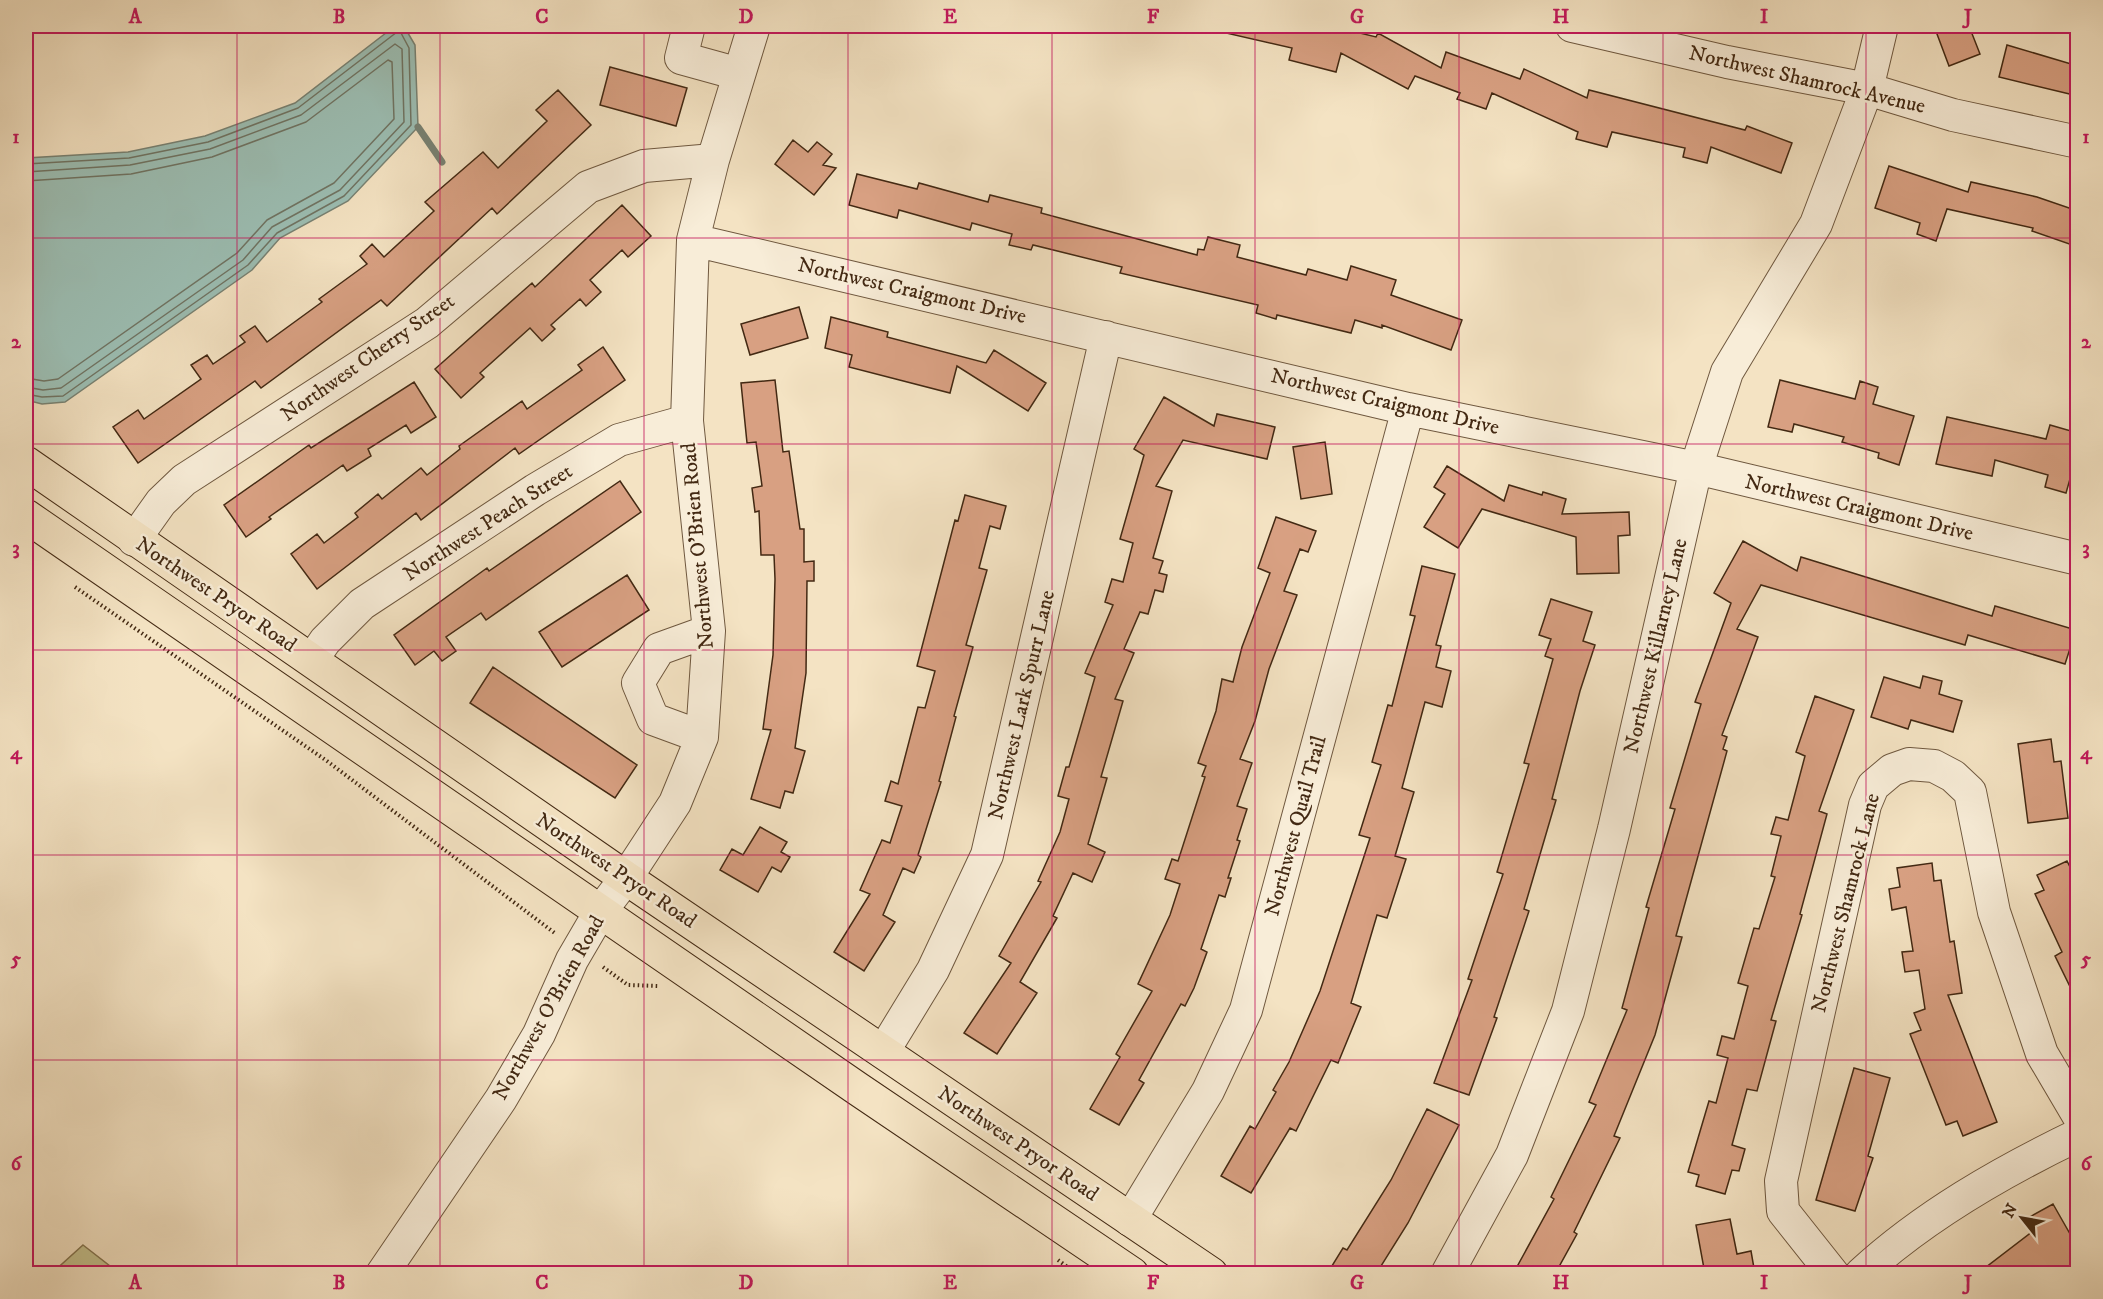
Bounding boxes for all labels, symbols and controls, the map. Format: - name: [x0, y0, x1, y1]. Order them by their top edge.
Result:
- text: A: [128, 5, 143, 30]
- text: B: [333, 5, 345, 30]
- text: C: [535, 5, 549, 30]
- text: D: [739, 5, 754, 30]
- text: E: [943, 5, 957, 30]
- text: F: [1147, 5, 1160, 30]
- text: G: [1350, 5, 1364, 30]
- text: H: [1553, 5, 1570, 30]
- text: I: [1760, 5, 1768, 30]
- text: J: [1962, 5, 1972, 30]
- street label: Northwest Shamrock Avenue: [1686, 40, 1928, 120]
- text: 1: [12, 125, 20, 150]
- text: 1: [2082, 125, 2090, 150]
- street label: Northwest Craigmont Drive: [795, 252, 1029, 330]
- street label: Northwest Cherry Street: [276, 288, 460, 428]
- text: 2: [11, 330, 22, 355]
- text: 2: [2081, 330, 2092, 355]
- street label: Northwest Craigmont Drive: [1268, 363, 1502, 441]
- street label: Northwest O'Brien Road: [676, 441, 720, 650]
- street label: Northwest Peach Street: [399, 458, 578, 587]
- street label: Northwest Craigmont Drive: [1742, 469, 1976, 547]
- street label: Northwest Pryor Road: [131, 532, 302, 659]
- text: 3: [12, 536, 20, 561]
- street label: Northwest Killarney Lane: [1619, 536, 1693, 756]
- text: 3: [2082, 536, 2090, 561]
- street label: Northwest Lark Spurr Lane: [983, 587, 1061, 822]
- street label: Northwest Quail Trail: [1259, 732, 1333, 919]
- text: 4: [10, 741, 23, 766]
- text: 4: [2080, 741, 2093, 766]
- street label: Northwest Shamrock Lane: [1806, 790, 1886, 1015]
- street label: Northwest Pryor Road: [531, 808, 702, 935]
- street label: Northwest O'Brien Road: [487, 911, 611, 1105]
- text: 5: [10, 947, 21, 972]
- text: 5: [2080, 947, 2091, 972]
- street label: Northwest Pryor Road: [933, 1081, 1104, 1208]
- text: 6: [11, 1152, 23, 1177]
- text: 6: [2081, 1152, 2093, 1177]
- north arrow: [1992, 1188, 2052, 1248]
- text: N: [1998, 1200, 2022, 1222]
- text: A: [128, 1271, 143, 1296]
- text: B: [333, 1271, 345, 1296]
- text: C: [535, 1271, 549, 1296]
- text: D: [739, 1271, 754, 1296]
- text: E: [943, 1271, 957, 1296]
- text: F: [1147, 1271, 1160, 1296]
- text: G: [1350, 1271, 1364, 1296]
- text: H: [1553, 1271, 1570, 1296]
- text: I: [1760, 1271, 1768, 1296]
- text: J: [1962, 1271, 1972, 1296]

